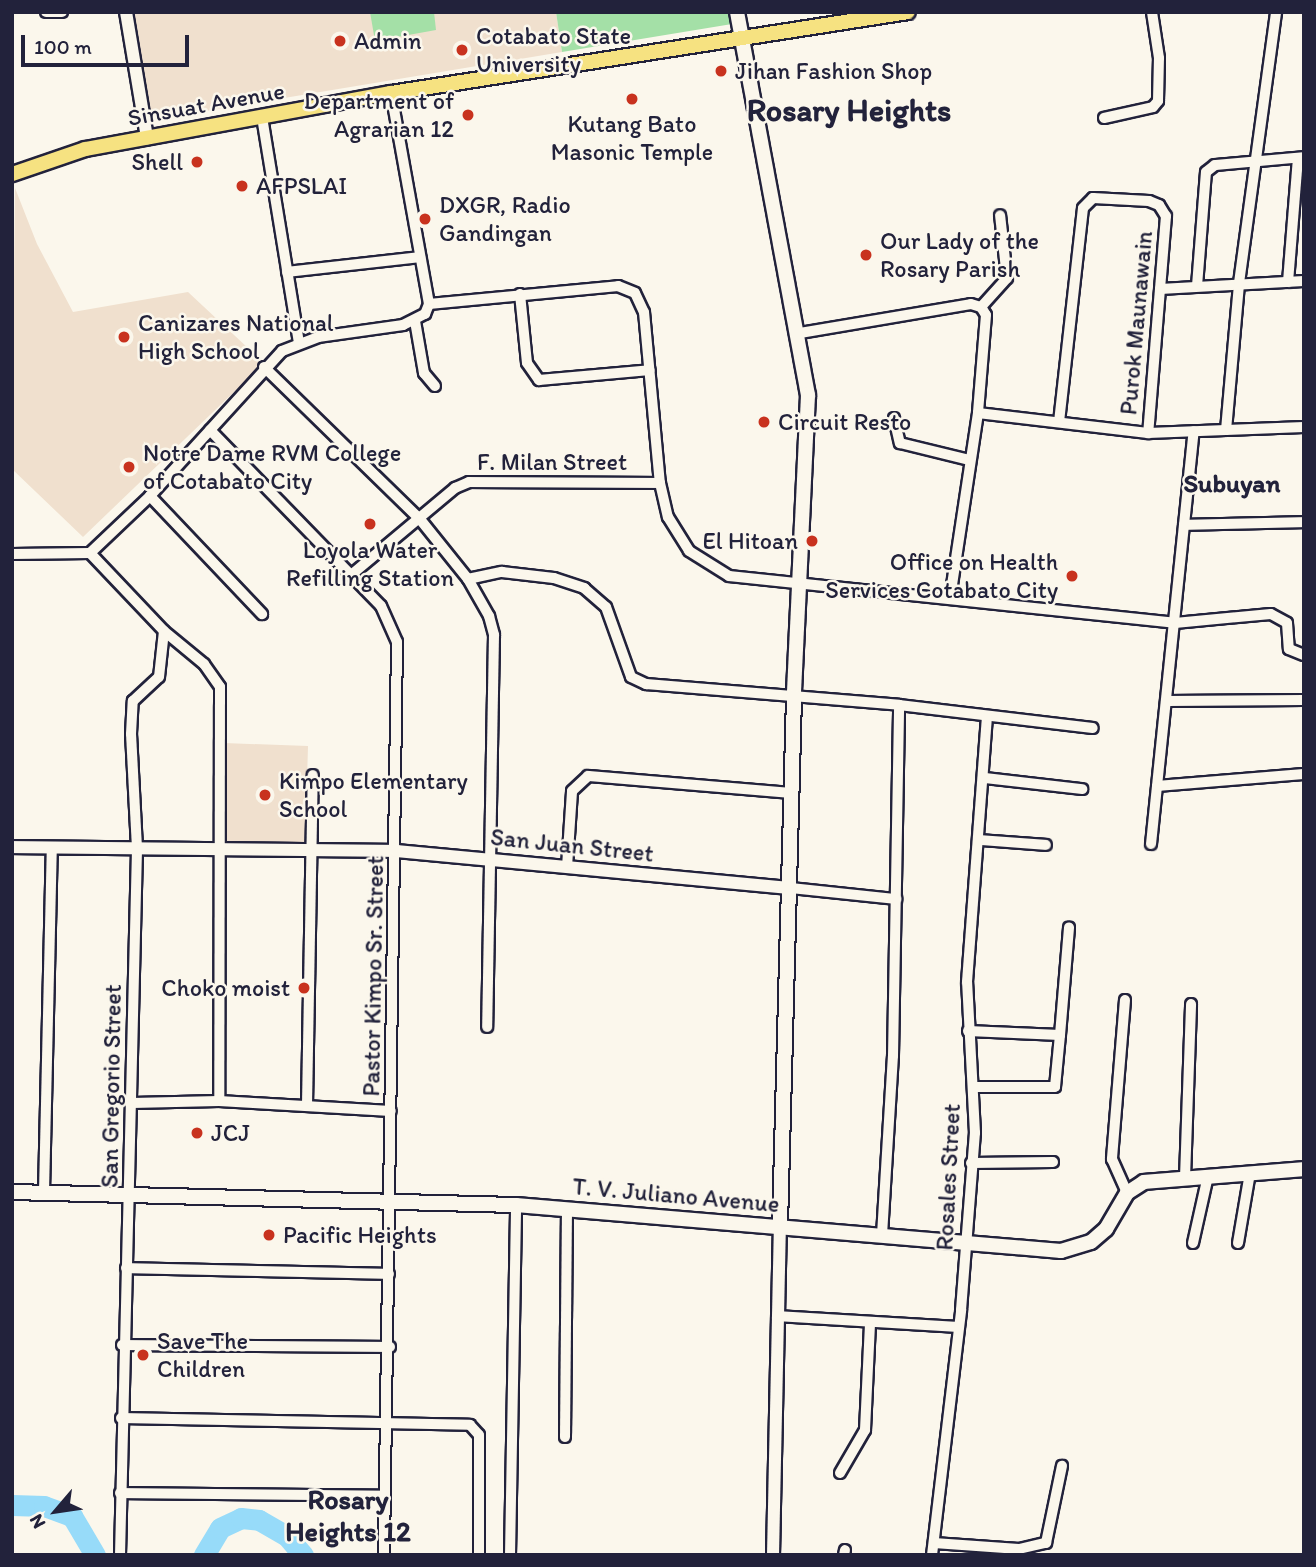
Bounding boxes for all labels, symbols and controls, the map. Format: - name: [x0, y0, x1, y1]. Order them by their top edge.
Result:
- scale bar: [24, 21, 192, 65]
- place label: Cotabato State University: [476, 22, 631, 78]
- place label: Admin: [354, 27, 422, 55]
- marker: Admin: [332, 33, 348, 49]
- text: 100 m: [34, 34, 92, 59]
- marker: Cotabato State University: [454, 42, 470, 58]
- place label: Jihan Fashion Shop: [735, 57, 931, 85]
- marker: Jihan Fashion Shop: [713, 63, 729, 79]
- street label: Sinsuat Avenue: [125, 76, 287, 132]
- place label: Department of Agrarian 12: [304, 87, 454, 143]
- marker: Kutang Bato Masonic Temple: [624, 91, 640, 107]
- district label: Rosary Heights: [747, 91, 951, 129]
- marker: Department of Agrarian 12: [460, 107, 476, 123]
- place label: Kutang Bato Masonic Temple: [551, 110, 713, 166]
- place label: Shell: [132, 148, 183, 176]
- marker: Shell: [189, 154, 205, 170]
- place label: AFPSLAI: [256, 172, 347, 200]
- marker: AFPSLAI: [234, 178, 250, 194]
- place label: DXGR, Radio Gandingan: [439, 191, 570, 247]
- marker: DXGR, Radio Gandingan: [417, 211, 433, 227]
- place label: Our Lady of the Rosary Parish: [880, 227, 1040, 283]
- street label: Purok Maunawain: [1114, 229, 1158, 417]
- marker: Our Lady of the Rosary Parish: [858, 247, 874, 263]
- place label: Canizares National High School: [138, 309, 334, 365]
- marker: Canizares National High School: [116, 329, 132, 345]
- place label: Circuit Resto: [778, 408, 911, 436]
- marker: Circuit Resto: [756, 414, 772, 430]
- place label: Notre Dame RVM College of Cotabato City: [143, 439, 401, 495]
- street label: F. Milan Street: [478, 448, 626, 476]
- marker: Notre Dame RVM College of Cotabato City: [121, 459, 137, 475]
- district label: Subuyan: [1183, 468, 1281, 500]
- marker: Loyola Water Refilling Station: [362, 516, 378, 532]
- place label: El Hitoan: [703, 527, 798, 555]
- marker: El Hitoan: [804, 533, 820, 549]
- place label: Loyola Water Refilling Station: [286, 536, 454, 592]
- place label: Office on Health Services Cotabato City: [825, 548, 1058, 604]
- marker: Office on Health Services Cotabato City: [1064, 568, 1080, 584]
- place label: Kimpo Elementary School: [279, 767, 468, 823]
- marker: Kimpo Elementary School: [257, 787, 273, 803]
- street label: San Juan Street: [489, 822, 655, 868]
- street label: Pastor Kimpo Sr. Street: [356, 855, 390, 1097]
- place label: Choko moist: [161, 974, 290, 1002]
- marker: Choko moist: [296, 980, 312, 996]
- street label: San Gregorio Street: [95, 984, 127, 1188]
- street label: Rosales Street: [930, 1103, 966, 1251]
- place label: JCJ: [211, 1119, 250, 1147]
- marker: JCJ: [189, 1125, 205, 1141]
- street label: T. V. Juliano Avenue: [572, 1172, 780, 1218]
- place label: Pacific Heights: [283, 1221, 436, 1249]
- marker: Pacific Heights: [261, 1227, 277, 1243]
- place label: Save The Children: [157, 1327, 249, 1383]
- marker: Save The Children: [135, 1347, 151, 1363]
- north arrow: [21, 1476, 91, 1546]
- district label: Rosary Heights 12: [285, 1482, 411, 1548]
- text: N: [24, 1510, 50, 1533]

